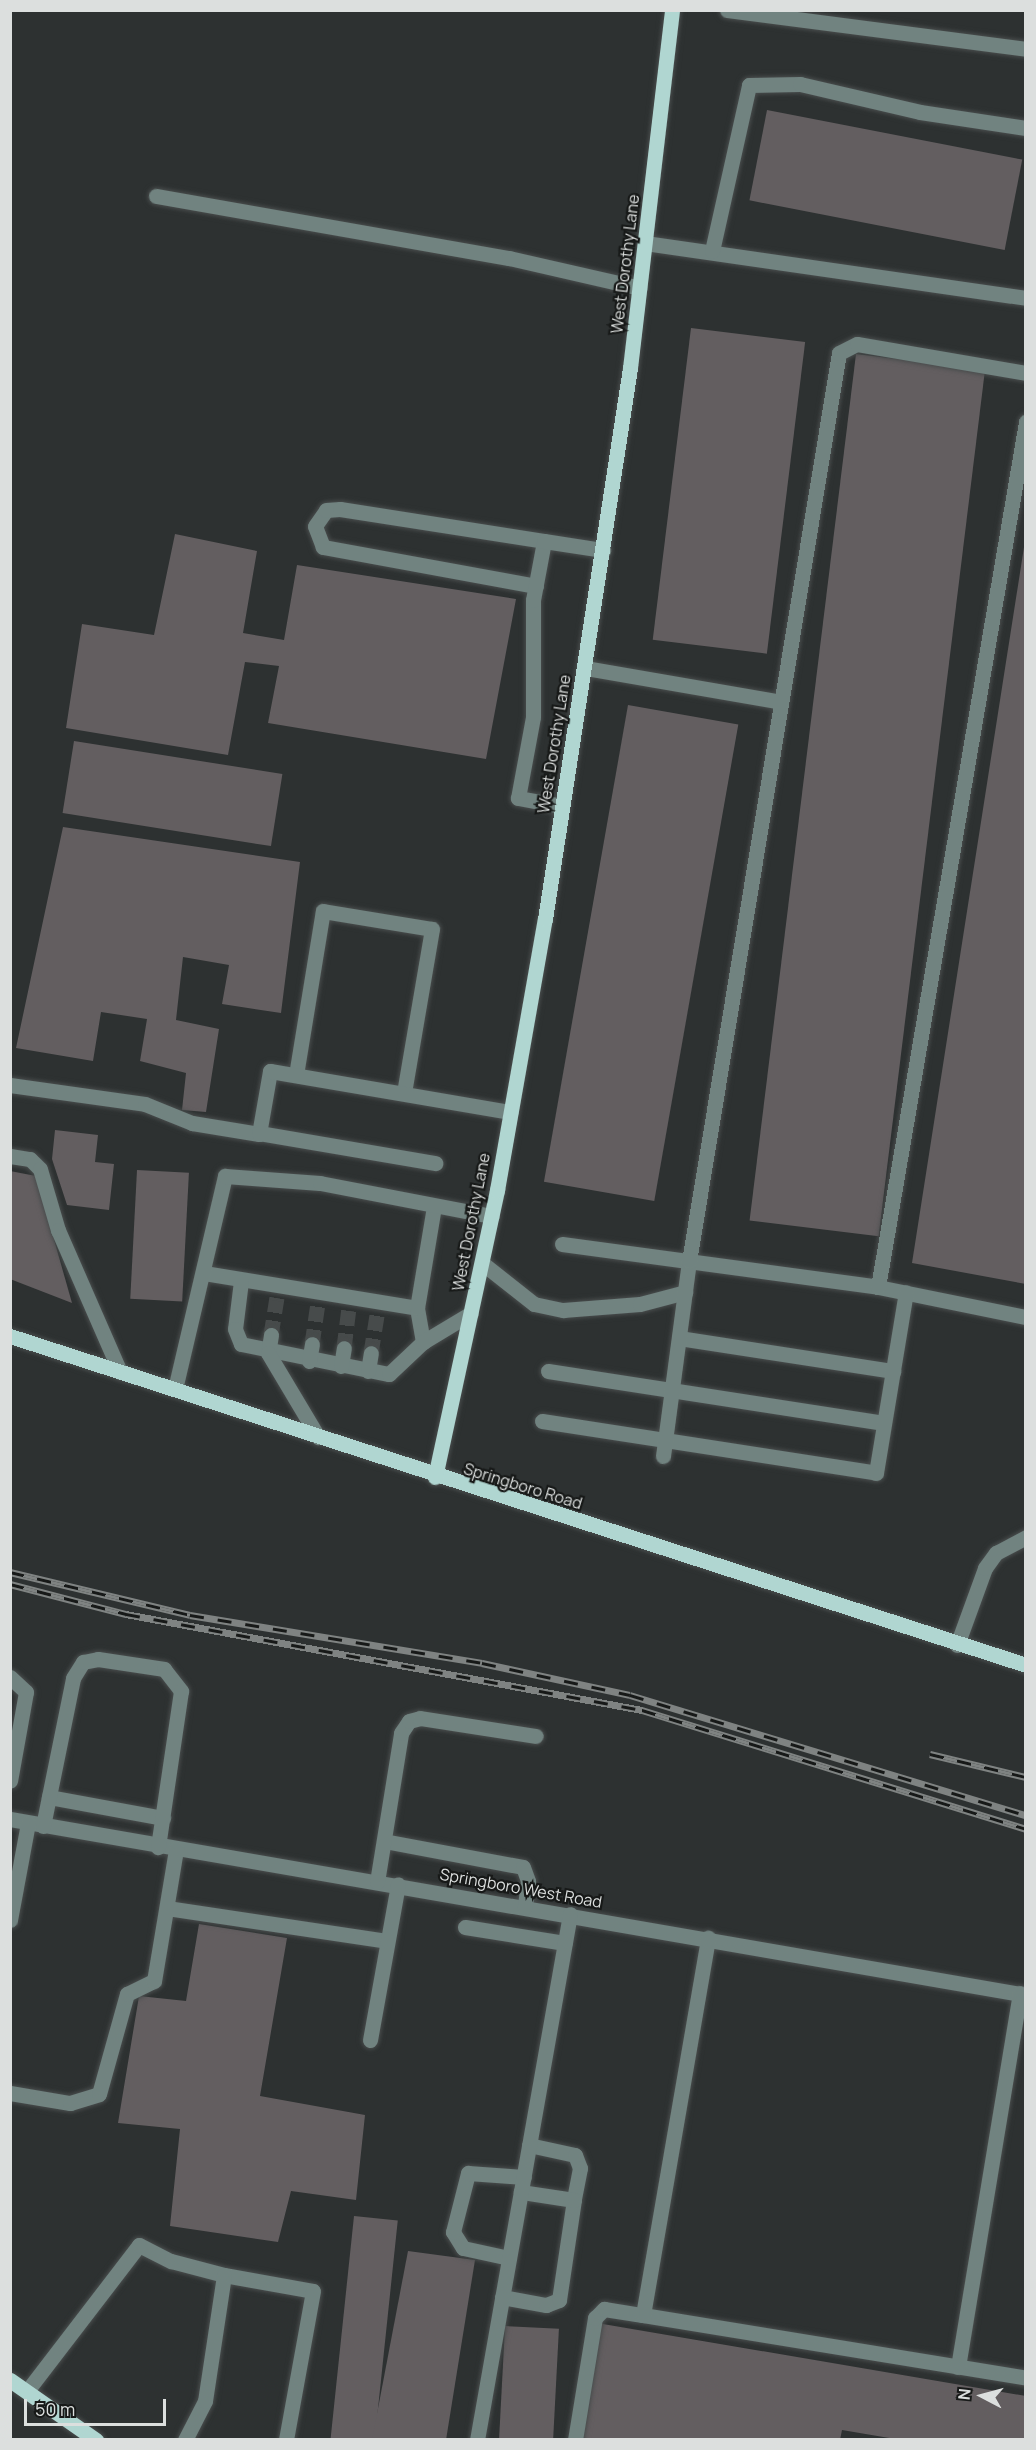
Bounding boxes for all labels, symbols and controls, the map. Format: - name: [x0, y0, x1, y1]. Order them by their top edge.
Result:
- street label: West Dorothy Lane: [607, 193, 643, 335]
- street label: West Dorothy Lane: [534, 673, 574, 815]
- street label: West Dorothy Lane: [448, 1151, 494, 1293]
- street label: Springboro Road: [461, 1459, 585, 1513]
- street label: Springboro West Road: [438, 1864, 604, 1912]
- north arrow: [952, 2366, 1012, 2426]
- scale bar: [27, 2387, 170, 2425]
- text: N: [953, 2387, 976, 2401]
- text: 50 m: [35, 2397, 75, 2421]

